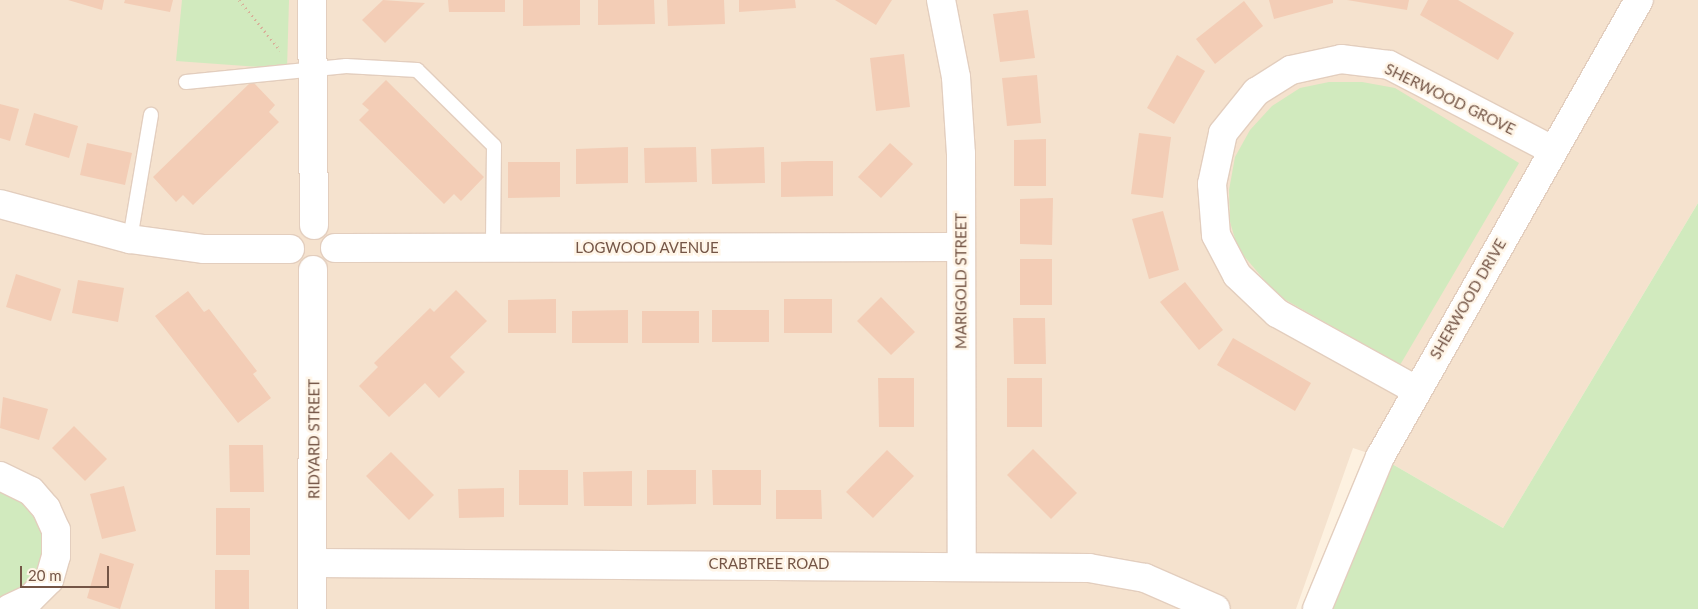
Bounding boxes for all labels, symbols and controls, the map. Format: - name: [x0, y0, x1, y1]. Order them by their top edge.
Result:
- street label: SHERWOOD GROVE: [1382, 60, 1518, 138]
- street label: MARIGOLD STREET: [952, 213, 970, 349]
- street label: SHERWOOD DRIVE: [1426, 236, 1510, 362]
- street label: LOGWOOD AVENUE: [575, 239, 719, 257]
- street label: RIDYARD STREET: [305, 379, 323, 499]
- street label: CRABTREE ROAD: [708, 555, 830, 573]
- scale bar: [22, 556, 111, 588]
- text: 20 m: [28, 566, 62, 584]

